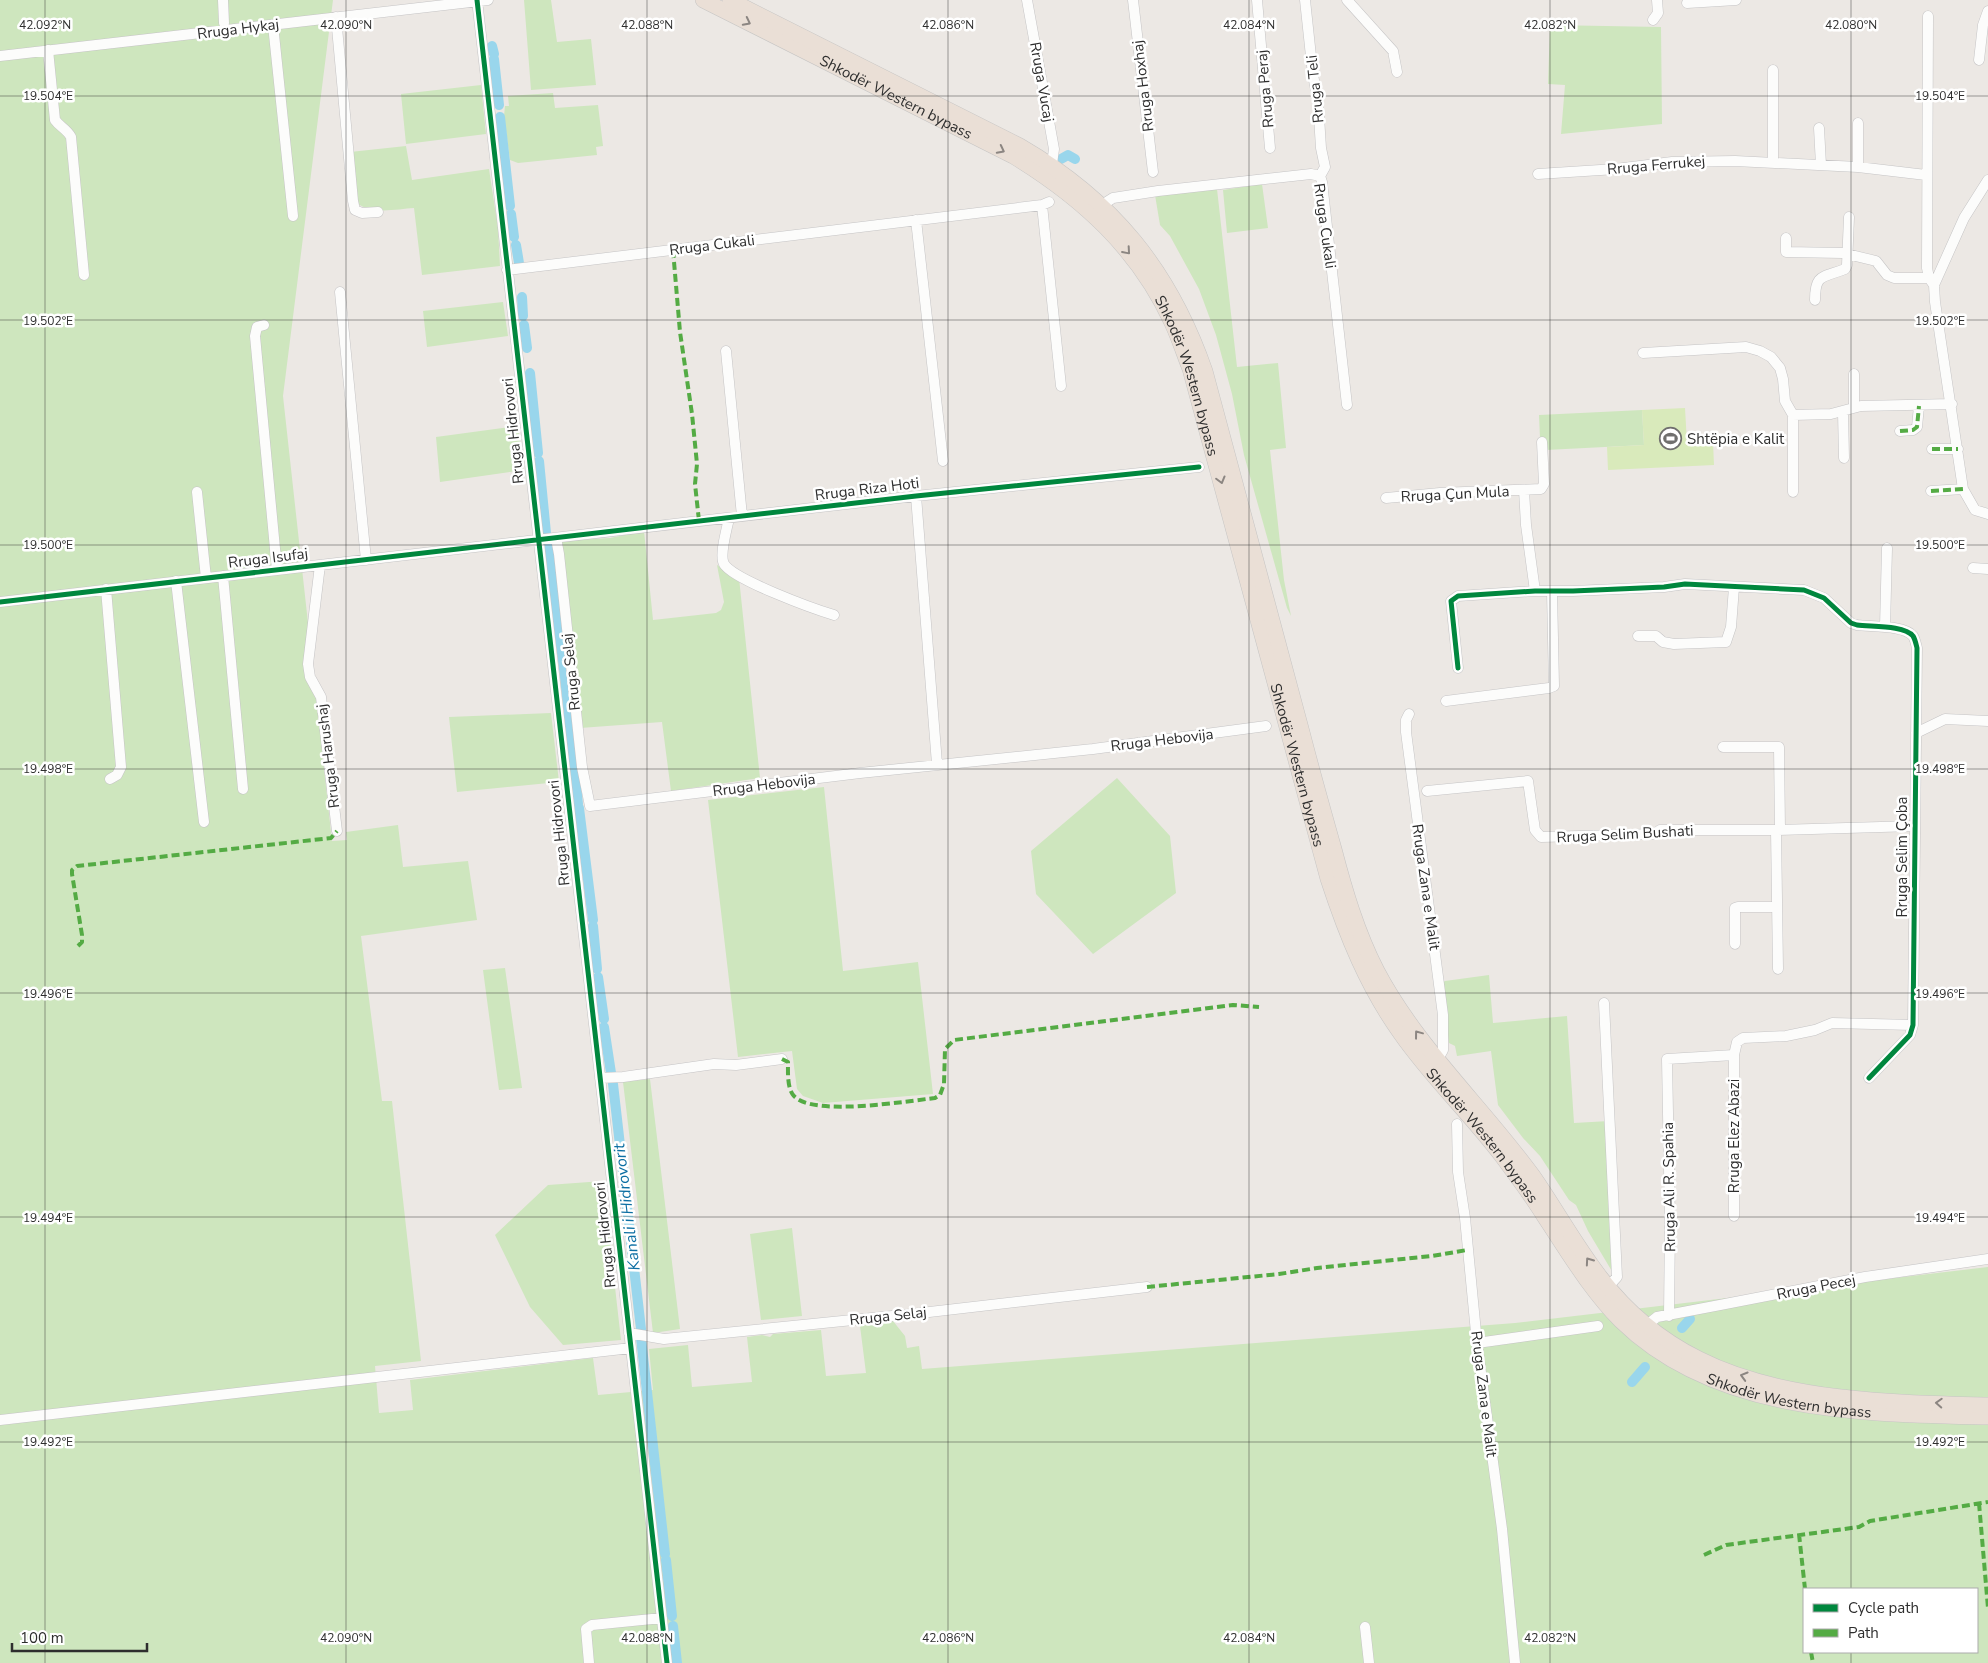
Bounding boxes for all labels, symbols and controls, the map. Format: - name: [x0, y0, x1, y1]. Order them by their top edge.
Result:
- street label: Rruga Hykaj: [196, 14, 280, 44]
- one-way arrow: [741, 16, 750, 26]
- text: 42.092°N: [19, 17, 71, 33]
- text: 42.090°N: [320, 17, 372, 33]
- text: 42.088°N: [621, 17, 673, 33]
- text: 42.086°N: [922, 17, 974, 33]
- text: 42.084°N: [1223, 17, 1275, 33]
- text: 42.082°N: [1524, 17, 1576, 33]
- text: 42.080°N: [1825, 17, 1877, 33]
- street label: Rruga Hoxhaj: [1127, 39, 1159, 133]
- street label: Rruga Vucaj: [1025, 40, 1059, 124]
- street label: Rruga Peraj: [1252, 49, 1278, 129]
- street label: Shkodër Western bypass: [816, 50, 976, 144]
- street label: Rruga Teli: [1301, 54, 1329, 124]
- text: 19.504°E: [23, 88, 73, 104]
- text: 19.504°E: [1915, 88, 1965, 104]
- one-way arrow: [996, 144, 1005, 154]
- street label: Rruga Ferrukej: [1606, 151, 1706, 179]
- street label: Rruga Cukali: [1309, 182, 1341, 270]
- street label: Rruga Cukali: [668, 230, 756, 260]
- one-way arrow: [1121, 245, 1130, 254]
- street label: Shkodër Western bypass: [1150, 292, 1223, 458]
- text: 19.502°E: [23, 313, 73, 329]
- text: 19.502°E: [1915, 313, 1965, 329]
- street label: Rruga Hidrovori: [497, 377, 529, 485]
- sports icon: Shtëpia e Kalit: [1659, 427, 1683, 451]
- place label: Shtëpia e Kalit: [1687, 429, 1785, 449]
- street label: Rruga Riza Hoti: [814, 473, 920, 505]
- one-way arrow: [1216, 475, 1226, 484]
- street label: Rruga Çun Mula: [1400, 481, 1510, 507]
- text: 19.500°E: [23, 537, 73, 553]
- text: 19.500°E: [1915, 537, 1965, 553]
- street label: Rruga Isufaj: [227, 543, 309, 573]
- street label: Rruga Selaj: [557, 632, 585, 712]
- street label: Shkodër Western bypass: [1266, 681, 1329, 849]
- street label: Rruga Harushaj: [312, 703, 344, 809]
- street label: Rruga Hebovija: [1109, 724, 1215, 756]
- text: 19.498°E: [23, 761, 73, 777]
- text: 19.498°E: [1915, 761, 1965, 777]
- street label: Rruga Hebovija: [711, 769, 817, 801]
- street label: Rruga Hidrovori: [543, 779, 575, 887]
- street label: Rruga Selim Çoba: [1892, 797, 1912, 917]
- street label: Rruga Selim Bushati: [1556, 820, 1694, 848]
- street label: Rruga Zana e Malit: [1407, 823, 1445, 952]
- text: 19.496°E: [23, 986, 73, 1002]
- text: 19.496°E: [1915, 986, 1965, 1002]
- one-way arrow: [1415, 1030, 1424, 1040]
- street label: Shkodër Western bypass: [1421, 1064, 1543, 1207]
- street label: Rruga Elez Abazi: [1724, 1079, 1744, 1193]
- street label: Rruga Ali R. Spahia: [1658, 1122, 1680, 1252]
- water label: Kanali i Hidrovorit: [608, 1142, 646, 1272]
- street label: Rruga Hidrovori: [589, 1181, 621, 1289]
- text: 19.494°E: [23, 1210, 73, 1226]
- text: 19.494°E: [1915, 1210, 1965, 1226]
- one-way arrow: [1586, 1257, 1595, 1267]
- street label: Rruga Pecej: [1775, 1270, 1857, 1304]
- street label: Rruga Selaj: [848, 1302, 928, 1330]
- street label: Rruga Zana e Malit: [1466, 1330, 1502, 1459]
- street label: Shkodër Western bypass: [1703, 1368, 1872, 1422]
- one-way arrow: [1741, 1372, 1749, 1382]
- one-way arrow: [1935, 1398, 1943, 1409]
- text: 19.492°E: [23, 1434, 73, 1450]
- text: 19.492°E: [1915, 1434, 1965, 1450]
- legend: [1803, 1588, 1978, 1653]
- text: Cycle path: [1848, 1598, 1919, 1618]
- scale bar: [12, 1620, 148, 1652]
- text: Path: [1848, 1623, 1879, 1643]
- text: 100 m: [20, 1628, 64, 1648]
- text: 42.090°N: [320, 1630, 372, 1646]
- text: 42.088°N: [621, 1630, 673, 1646]
- text: 42.086°N: [922, 1630, 974, 1646]
- text: 42.084°N: [1223, 1630, 1275, 1646]
- text: 42.082°N: [1524, 1630, 1576, 1646]

